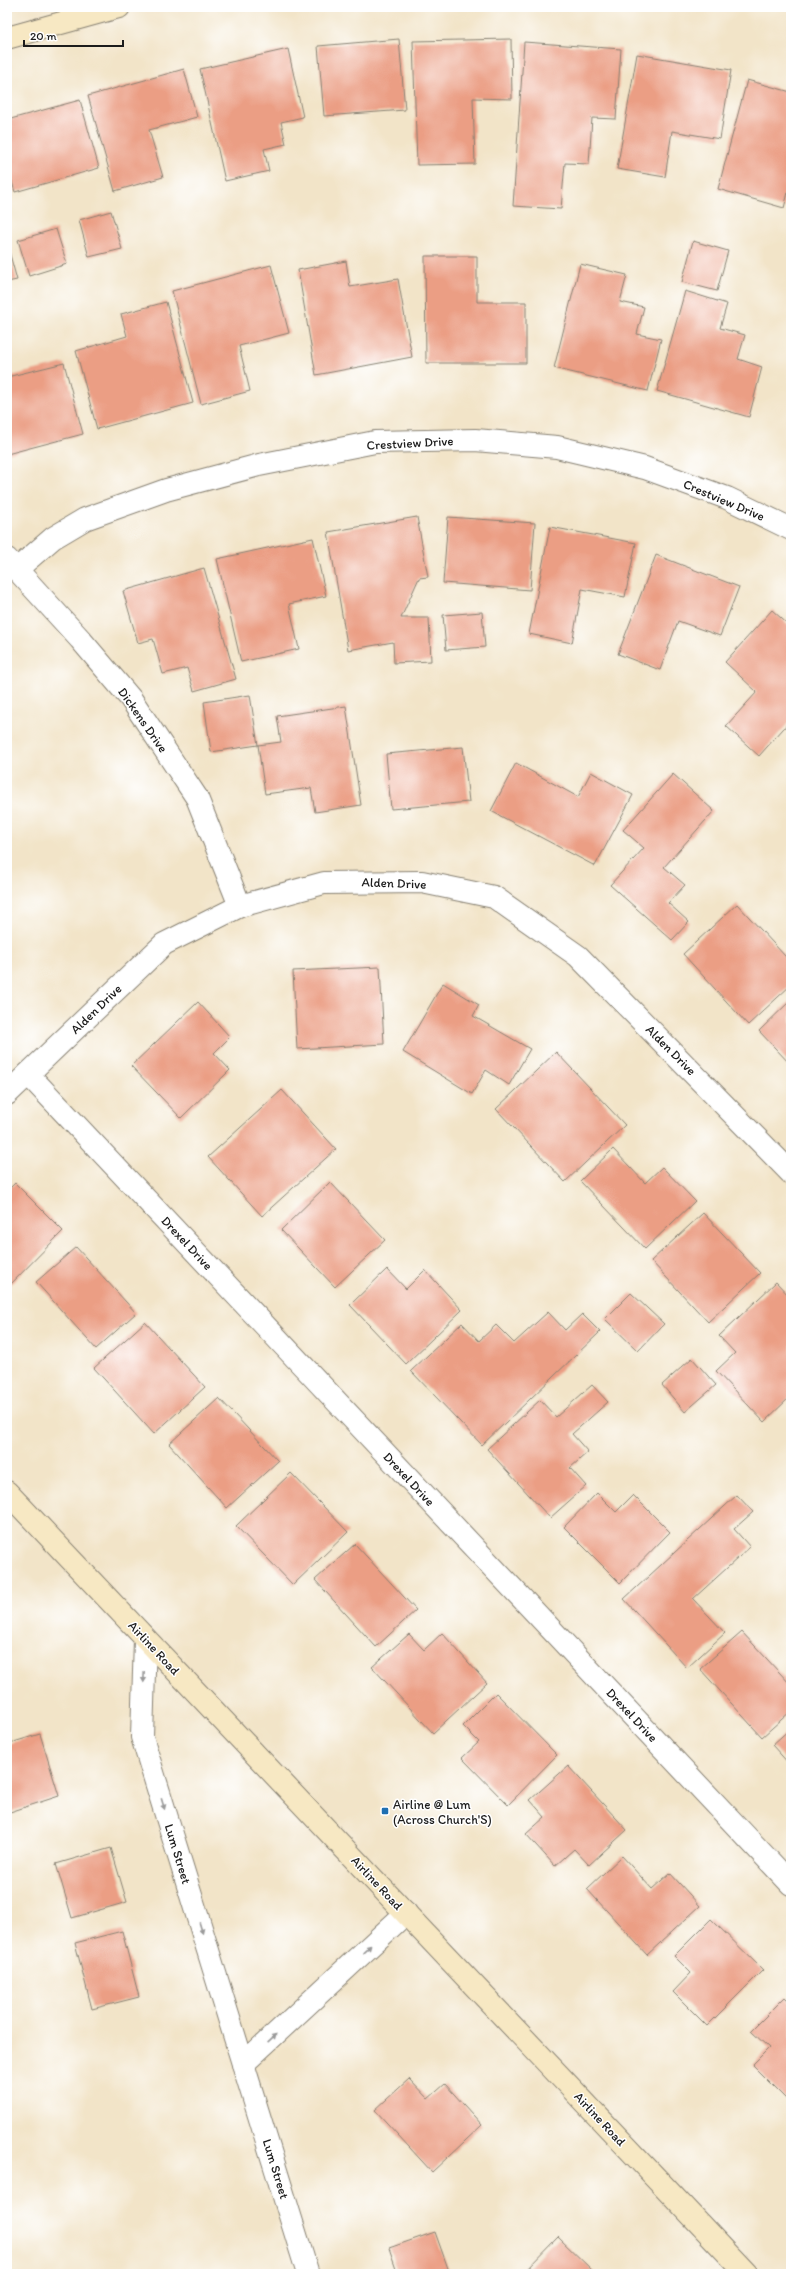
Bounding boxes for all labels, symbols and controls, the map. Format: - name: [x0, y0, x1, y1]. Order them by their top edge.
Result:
- scale bar: [24, 22, 123, 48]
- text: 20 m: [30, 29, 57, 43]
- street label: Crestview Drive: [366, 433, 454, 453]
- street label: Crestview Drive: [681, 476, 767, 524]
- street label: Dickens Drive: [115, 685, 171, 755]
- street label: Alden Drive: [361, 874, 427, 892]
- street label: Alden Drive: [67, 981, 125, 1037]
- street label: Alden Drive: [643, 1022, 699, 1078]
- street label: Drexel Drive: [158, 1213, 216, 1273]
- street label: Drexel Drive: [380, 1449, 438, 1509]
- street label: Airline Road: [125, 1618, 183, 1678]
- one-way arrow: [141, 1671, 147, 1684]
- street label: Drexel Drive: [603, 1685, 661, 1745]
- place label: Airline @ Lum (Across Church'S): [393, 1797, 492, 1827]
- one-way arrow: [160, 1799, 166, 1811]
- marker: Airline @ Lum (Across Church'S): [380, 1806, 390, 1816]
- street label: Lum Street: [162, 1822, 194, 1886]
- street label: Airline Road: [348, 1853, 406, 1913]
- one-way arrow: [198, 1923, 204, 1935]
- one-way arrow: [362, 1945, 372, 1954]
- one-way arrow: [267, 2033, 277, 2043]
- street label: Airline Road: [571, 2089, 629, 2149]
- street label: Lum Street: [260, 2137, 292, 2201]

